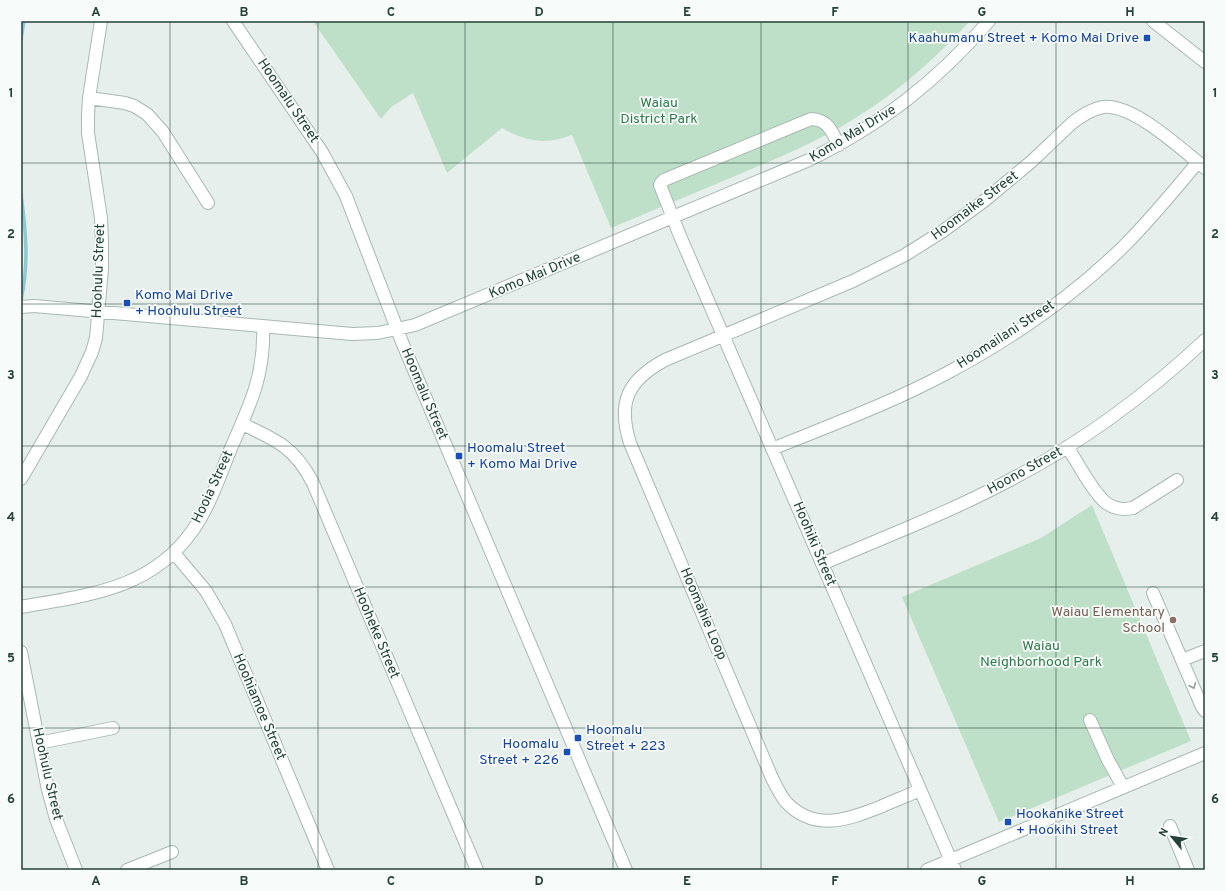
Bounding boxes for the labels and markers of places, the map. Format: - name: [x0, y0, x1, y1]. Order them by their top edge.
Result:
- place label: Kaahumanu Street + Komo Mai Drive: [909, 30, 1139, 47]
- marker: Kaahumanu Street + Komo Mai Drive: [1142, 33, 1152, 43]
- place label: Komo Mai Drive + Hoohulu Street: [135, 287, 242, 320]
- marker: Komo Mai Drive + Hoohulu Street: [122, 298, 132, 308]
- place label: Hoomalu Street + Komo Mai Drive: [467, 440, 577, 473]
- marker: Hoomalu Street + Komo Mai Drive: [454, 451, 464, 461]
- place label: Waiau Elementary School: [1051, 604, 1165, 637]
- marker: Waiau Elementary School: [1168, 615, 1178, 625]
- place label: Hoomalu Street + 223: [586, 722, 666, 755]
- marker: Hoomalu Street + 223: [573, 733, 583, 743]
- place label: Hoomalu Street + 226: [479, 736, 559, 769]
- marker: Hoomalu Street + 226: [562, 747, 572, 757]
- place label: Hookanike Street + Hookihi Street: [1016, 806, 1124, 839]
- marker: Hookanike Street + Hookihi Street: [1003, 817, 1013, 827]

